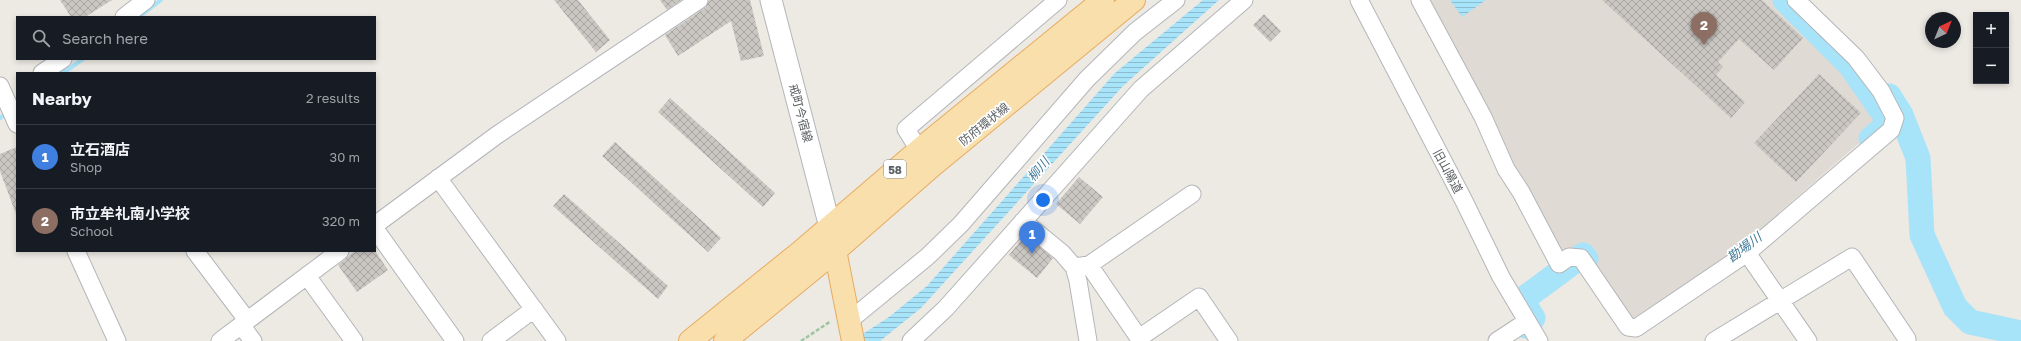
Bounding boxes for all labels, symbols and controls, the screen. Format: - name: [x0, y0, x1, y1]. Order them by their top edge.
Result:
- pin: 2: [1691, 12, 1717, 45]
- north arrow: [1925, 12, 1961, 48]
- map controls: [1973, 12, 2009, 84]
- button: +: [1973, 12, 2009, 48]
- search box: [16, 16, 376, 60]
- icon: search: [30, 27, 52, 49]
- text: Search here: [62, 29, 148, 47]
- button: −: [1973, 48, 2009, 84]
- street label: 戒町今宿線: [786, 82, 816, 144]
- text: Nearby: [32, 88, 92, 109]
- text: 2 results: [306, 90, 360, 106]
- street label: 防府環状線: [956, 99, 1012, 149]
- text: 立石酒店: [70, 140, 130, 158]
- street label: 旧山陽道: [1430, 146, 1466, 196]
- text: 1: [42, 149, 48, 165]
- text: 30 m: [330, 149, 360, 165]
- water label: 柳川: [1024, 152, 1054, 184]
- text: Shop: [70, 159, 102, 175]
- road number: 58: [884, 160, 906, 178]
- your location: [1033, 190, 1053, 210]
- text: 市立牟礼南小学校: [70, 204, 190, 222]
- text: 2: [41, 213, 49, 229]
- text: 320 m: [322, 213, 360, 229]
- pin: 1: [1019, 221, 1045, 254]
- text: School: [70, 223, 113, 239]
- water label: 勘場川: [1724, 228, 1766, 265]

